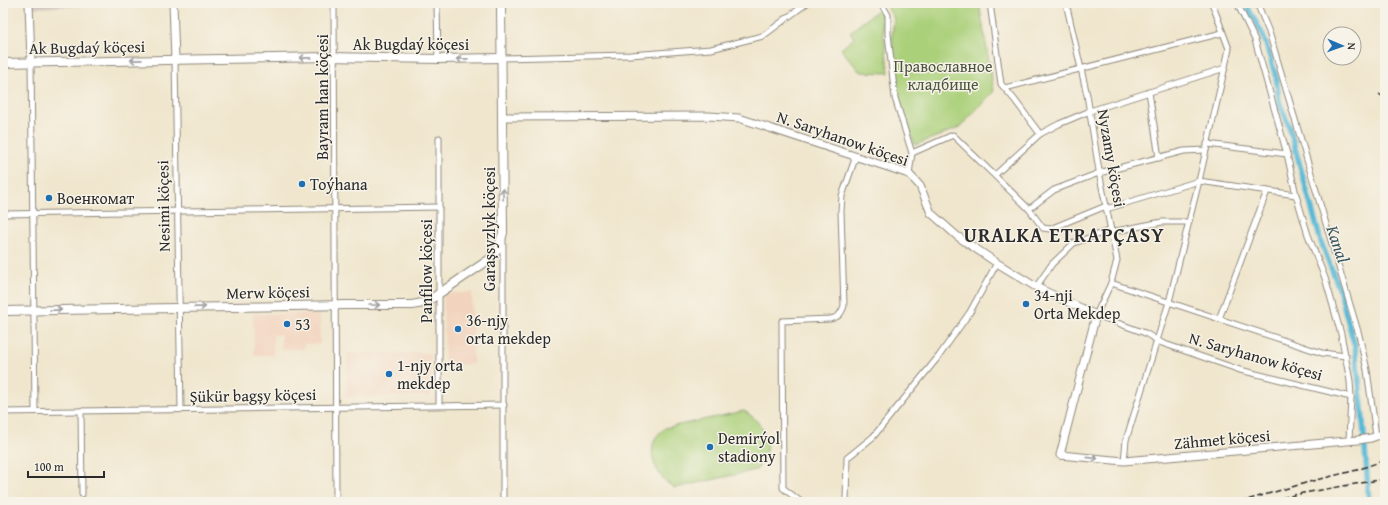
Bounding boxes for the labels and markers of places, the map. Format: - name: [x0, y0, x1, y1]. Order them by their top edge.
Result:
- place label: Toýhana: [310, 172, 368, 196]
- marker: Toýhana: [297, 179, 307, 189]
- place label: Военкомат: [57, 186, 135, 210]
- marker: Военкомат: [44, 193, 54, 203]
- place label: 34-nji Orta Mekdep: [1034, 283, 1121, 325]
- marker: 34-nji Orta Mekdep: [1021, 299, 1031, 309]
- place label: 36-njy orta mekdep: [466, 308, 551, 350]
- place label: 53: [295, 312, 310, 336]
- marker: 53: [282, 319, 292, 329]
- marker: 36-njy orta mekdep: [453, 324, 463, 334]
- place label: 1-njy orta mekdep: [397, 353, 463, 395]
- marker: 1-njy orta mekdep: [384, 369, 394, 379]
- place label: Demirýol stadiony: [718, 426, 781, 468]
- marker: Demirýol stadiony: [705, 442, 715, 452]

